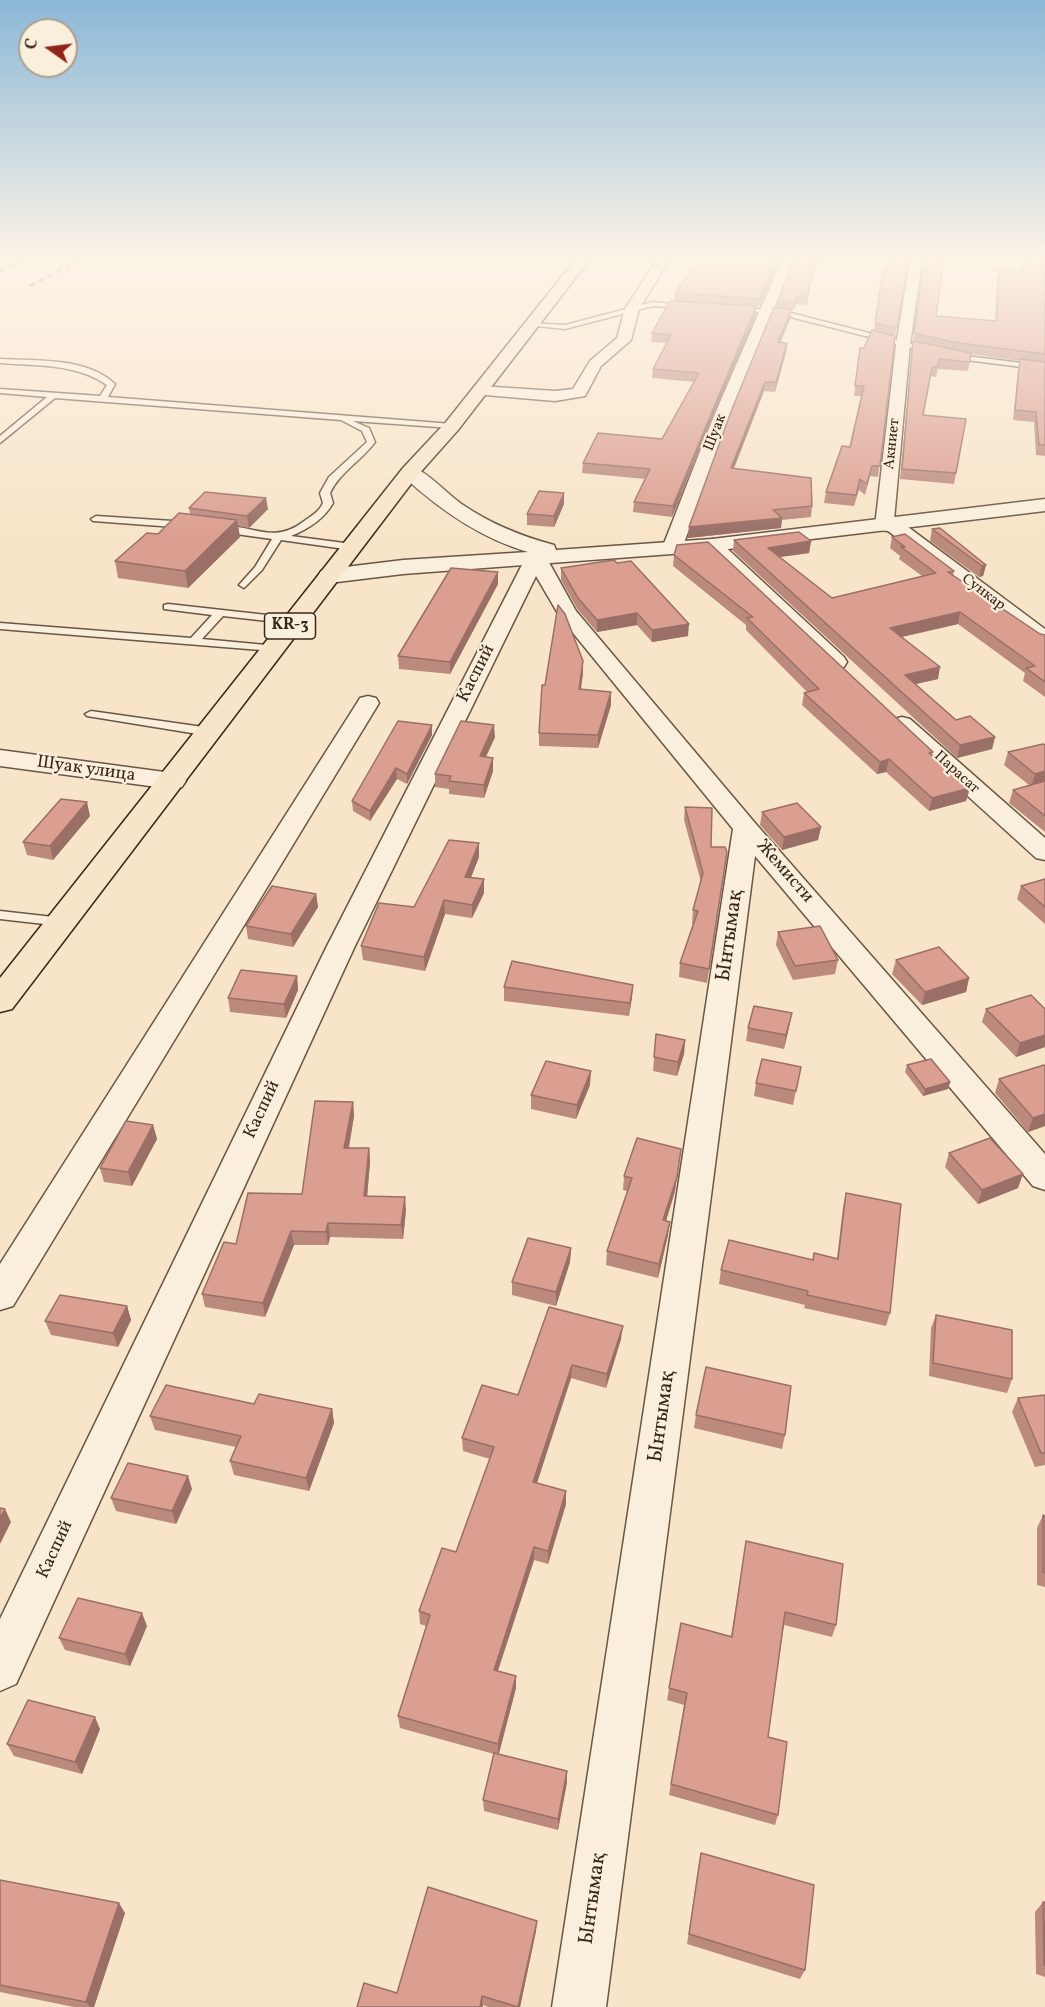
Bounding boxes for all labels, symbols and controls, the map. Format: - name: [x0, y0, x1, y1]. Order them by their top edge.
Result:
- north arrow: [18, 18, 78, 78]
- text: С: [21, 36, 44, 52]
- street label: Шуак: [701, 412, 731, 454]
- street label: Акниет: [881, 418, 905, 470]
- street label: Сункар: [958, 571, 1008, 615]
- road number: KR-3: [264, 613, 316, 639]
- street label: Каспий: [453, 642, 501, 706]
- street label: Парасат: [929, 748, 983, 798]
- street label: Шуак улица: [35, 752, 137, 788]
- street label: Жемисти: [751, 836, 817, 908]
- street label: Ынтымақ: [712, 889, 750, 983]
- street label: Каспий: [240, 1078, 286, 1142]
- street label: Ынтымақ: [644, 1370, 682, 1464]
- street label: Каспий: [33, 1518, 79, 1582]
- street label: Ынтымақ: [575, 1852, 613, 1946]

